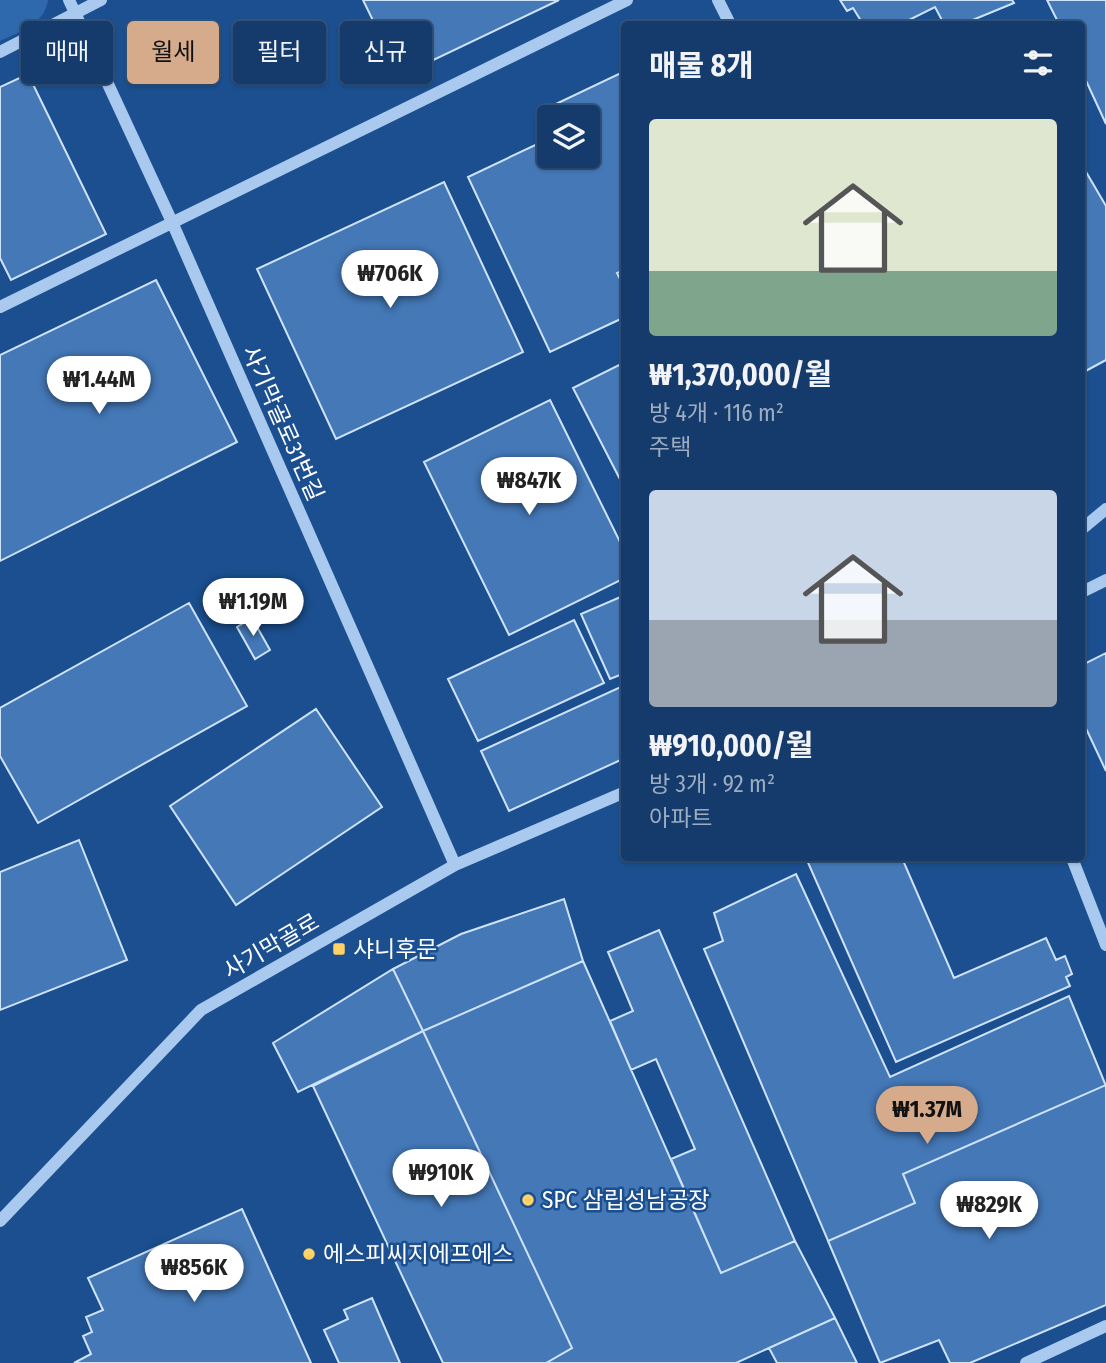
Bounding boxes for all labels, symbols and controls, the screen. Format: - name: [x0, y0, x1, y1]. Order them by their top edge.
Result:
- chip: 매매: [21, 21, 113, 84]
- chip: 월세: [127, 21, 219, 84]
- chip: 필터: [233, 21, 326, 84]
- chip: 신규: [340, 21, 432, 84]
- icon: filters: [1019, 44, 1057, 82]
- text: 매물 8개: [649, 48, 754, 84]
- map controls: [537, 105, 600, 168]
- button: layers: [537, 105, 600, 168]
- icon: home: [790, 165, 916, 291]
- pin: ₩706K: [341, 250, 439, 310]
- text: ₩706K: [357, 259, 423, 287]
- street label: 사기막골로31번길: [236, 341, 330, 505]
- pin: ₩1.44M: [42, 356, 156, 416]
- text: ₩1,370,000/월: [649, 357, 832, 393]
- text: ₩1.44M: [63, 365, 135, 393]
- text: 방 4개 · 116 m²: [649, 399, 784, 427]
- text: 주택: [649, 433, 691, 461]
- pin: ₩847K: [480, 458, 578, 517]
- text: ₩847K: [497, 466, 561, 494]
- icon: home: [790, 536, 916, 662]
- pin: ₩1.19M: [196, 578, 310, 638]
- text: ₩1.19M: [219, 587, 287, 615]
- text: ₩910,000/월: [649, 728, 813, 764]
- text: 방 3개 · 92 m²: [649, 770, 775, 798]
- text: 아파트: [649, 804, 712, 832]
- street label: 사기막골로: [218, 907, 324, 985]
- place label: 샤니후문: [353, 935, 438, 963]
- marker: 샤니후문: [331, 941, 347, 957]
- pin: ₩1.37M: [870, 1086, 984, 1146]
- text: ₩1.37M: [892, 1095, 962, 1123]
- pin: ₩910K: [392, 1150, 490, 1209]
- text: ₩910K: [409, 1158, 473, 1186]
- pin: ₩829K: [940, 1182, 1038, 1241]
- place label: SPC 삼립성남공장: [542, 1186, 710, 1214]
- text: ₩829K: [956, 1190, 1022, 1218]
- marker: SPC 삼립성남공장: [520, 1192, 536, 1208]
- place label: 에스피씨지에프에스: [323, 1240, 513, 1268]
- pin: ₩856K: [145, 1244, 243, 1304]
- marker: 에스피씨지에프에스: [301, 1246, 317, 1262]
- text: ₩856K: [161, 1253, 227, 1281]

